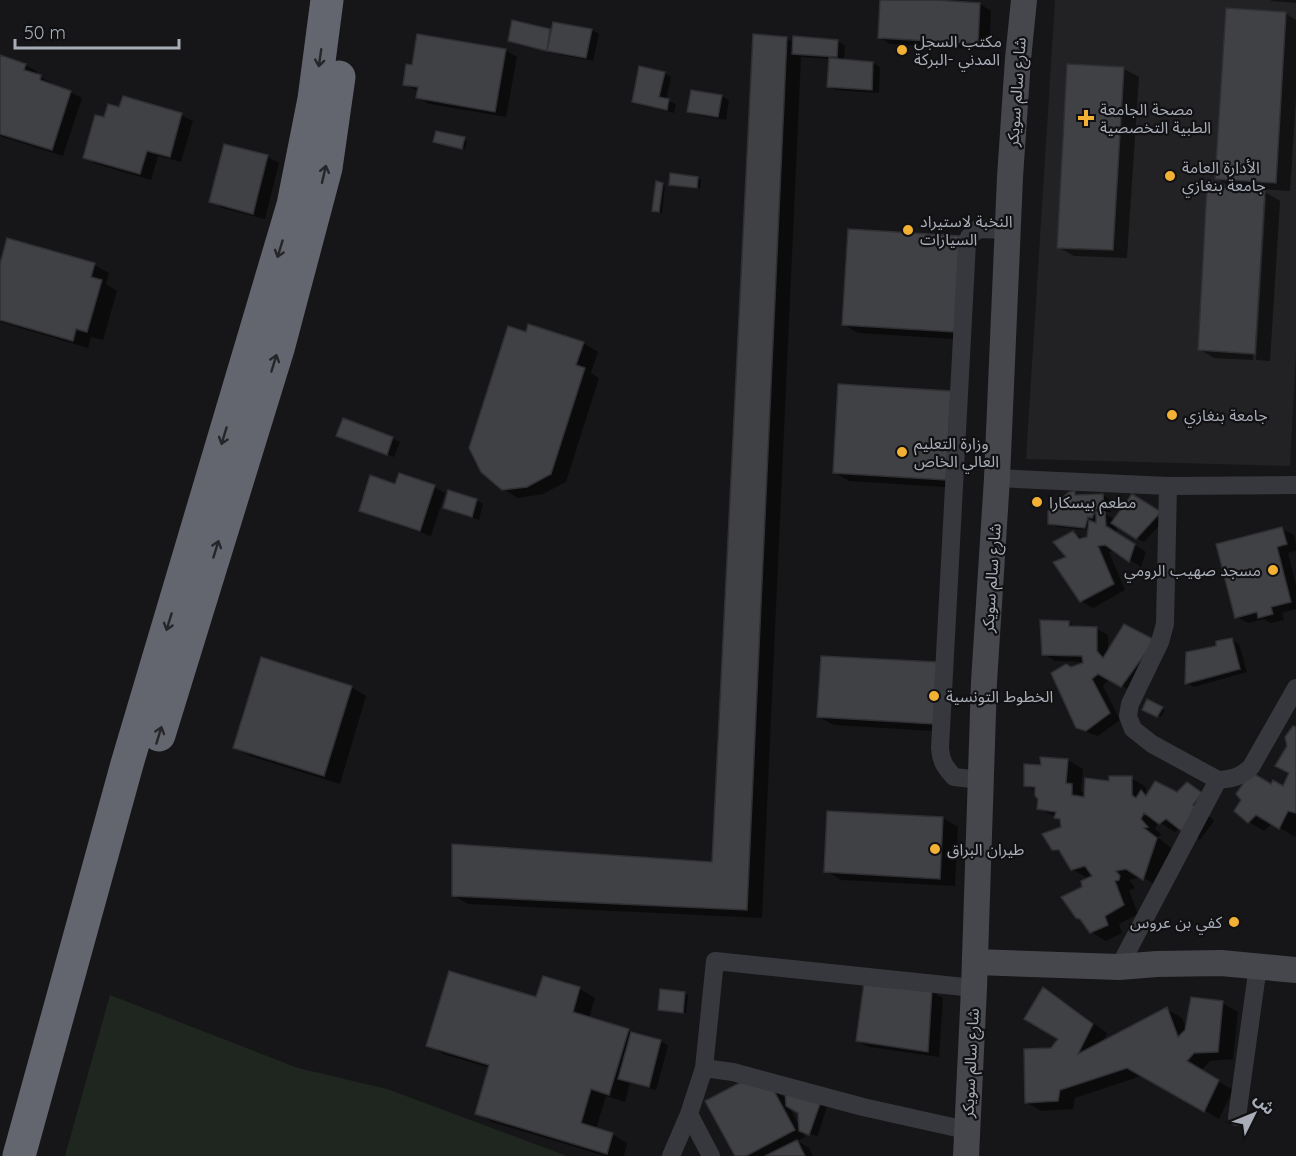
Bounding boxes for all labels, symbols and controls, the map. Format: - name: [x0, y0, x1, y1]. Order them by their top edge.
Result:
- scale bar: [15, 12, 178, 50]
- text: 50 m: [24, 21, 66, 44]
- place label: مكتب السجل المدني -البركة: [914, 31, 1002, 72]
- street label: شارع سالم سويكر: [1002, 37, 1033, 149]
- marker: مكتب السجل المدني -البركة: [895, 43, 909, 57]
- one-way arrow: [314, 48, 325, 67]
- place label: مصحة الجامعة الطبية التخصصية: [1100, 99, 1211, 137]
- marker: مصحة الجامعة الطبية التخصصية: [1077, 109, 1095, 127]
- place label: الأدارة العامة جامعة بنغازي: [1182, 157, 1266, 198]
- one-way arrow: [318, 165, 330, 184]
- marker: الأدارة العامة جامعة بنغازي: [1163, 169, 1177, 183]
- place label: النخبة لاستيراد السيارات: [920, 211, 1012, 249]
- marker: النخبة لاستيراد السيارات: [901, 223, 915, 237]
- one-way arrow: [274, 239, 285, 258]
- one-way arrow: [269, 354, 280, 373]
- place label: جامعة بنغازي: [1184, 405, 1268, 428]
- marker: جامعة بنغازي: [1165, 408, 1179, 422]
- one-way arrow: [218, 426, 229, 445]
- place label: وزارة التعليم العالي الخاص: [914, 433, 999, 474]
- marker: وزارة التعليم العالي الخاص: [895, 445, 909, 459]
- place label: مطعم بيسكارا: [1049, 492, 1136, 515]
- marker: مطعم بيسكارا: [1030, 495, 1044, 509]
- street label: شارع سالم سويكر: [977, 523, 1008, 635]
- one-way arrow: [211, 540, 222, 559]
- place label: مسجد صهيب الرومي: [1124, 560, 1261, 583]
- marker: مسجد صهيب الرومي: [1266, 563, 1280, 577]
- one-way arrow: [163, 612, 174, 631]
- place label: الخطوط التونسية: [946, 686, 1053, 706]
- marker: الخطوط التونسية: [927, 689, 941, 703]
- one-way arrow: [154, 726, 165, 745]
- place label: طيران البراق: [947, 839, 1025, 859]
- marker: طيران البراق: [928, 842, 942, 856]
- place label: كفي بن عروس: [1130, 912, 1222, 935]
- marker: كفي بن عروس: [1227, 915, 1241, 929]
- street label: شارع سالم سويكر: [957, 1008, 986, 1119]
- north arrow: [1224, 1084, 1284, 1144]
- text: ش: [1250, 1089, 1280, 1119]

